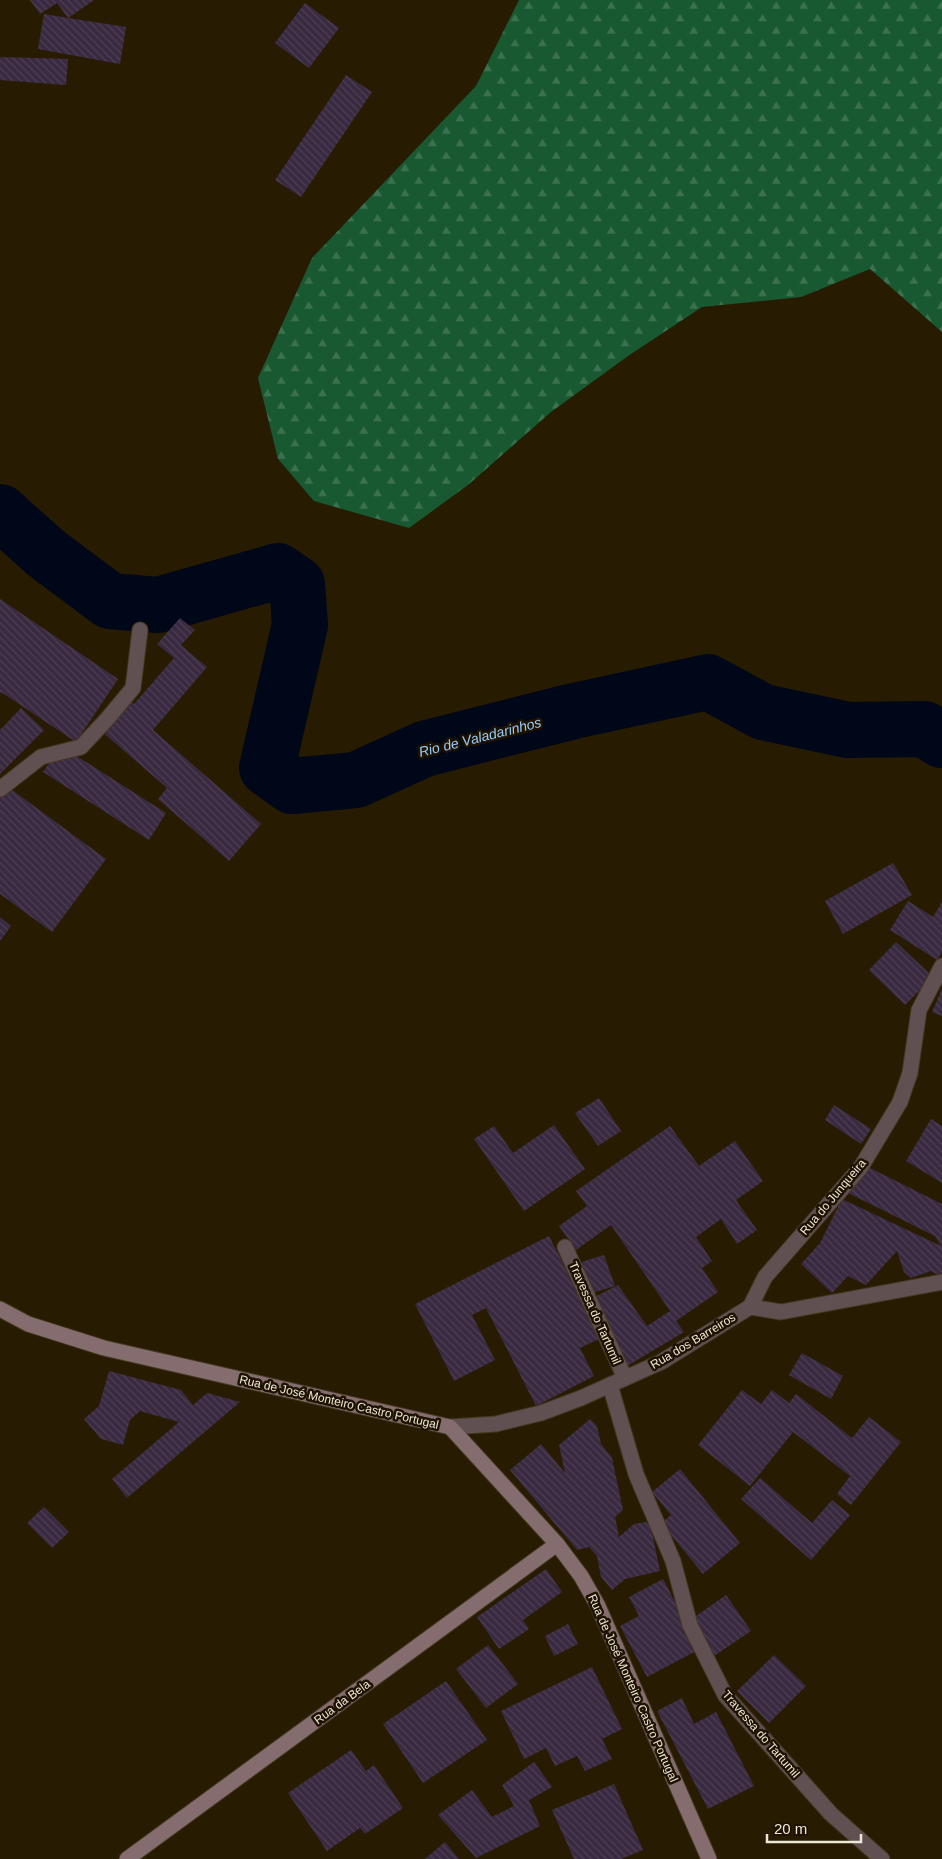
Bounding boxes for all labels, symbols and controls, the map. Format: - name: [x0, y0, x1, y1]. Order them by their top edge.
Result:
- water label: Rio de Valadarinhos: [417, 714, 543, 760]
- street label: Rua do Junqueira: [797, 1156, 869, 1238]
- street label: Travessa do Tartumil: [566, 1260, 624, 1366]
- street label: Rua dos Barreiros: [648, 1310, 738, 1372]
- street label: Rua de José Monteiro Castro Portugal: [238, 1372, 440, 1432]
- street label: Rua de José Monteiro Castro Portugal: [585, 1592, 681, 1784]
- street label: Rua da Bela: [311, 1677, 373, 1727]
- street label: Travessa do Tartumil: [719, 1688, 803, 1780]
- scale bar: [767, 1812, 861, 1844]
- text: 20 m: [774, 1820, 807, 1837]

